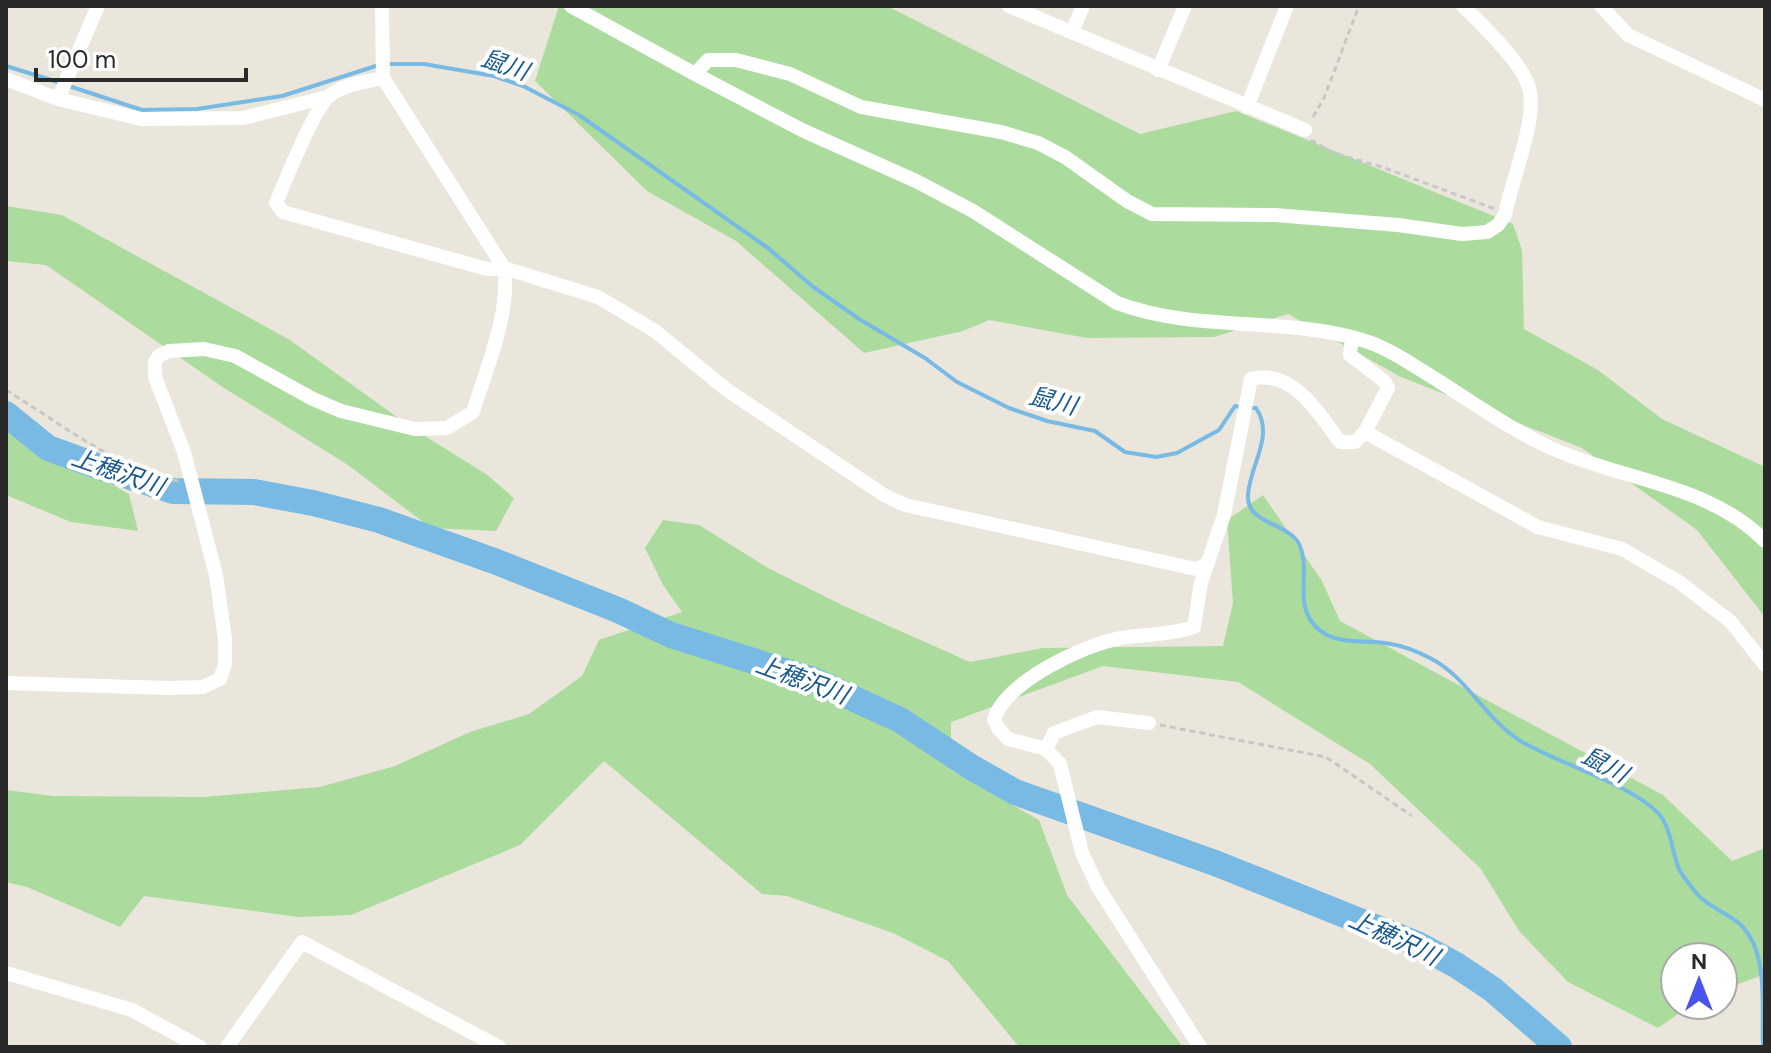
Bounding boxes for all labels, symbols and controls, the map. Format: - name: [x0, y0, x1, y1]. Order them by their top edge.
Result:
- scale bar: [36, 32, 246, 82]
- water label: 鼠川: [477, 42, 536, 88]
- text: 100 m: [48, 44, 116, 75]
- water label: 鼠川: [1026, 380, 1083, 422]
- water label: 上穂沢川: [68, 441, 171, 503]
- water label: 上穂沢川: [752, 649, 855, 712]
- water label: 鼠川: [1577, 740, 1636, 791]
- water label: 上穂沢川: [1344, 903, 1447, 973]
- north arrow: [1659, 941, 1739, 1021]
- text: N: [1691, 947, 1707, 976]

